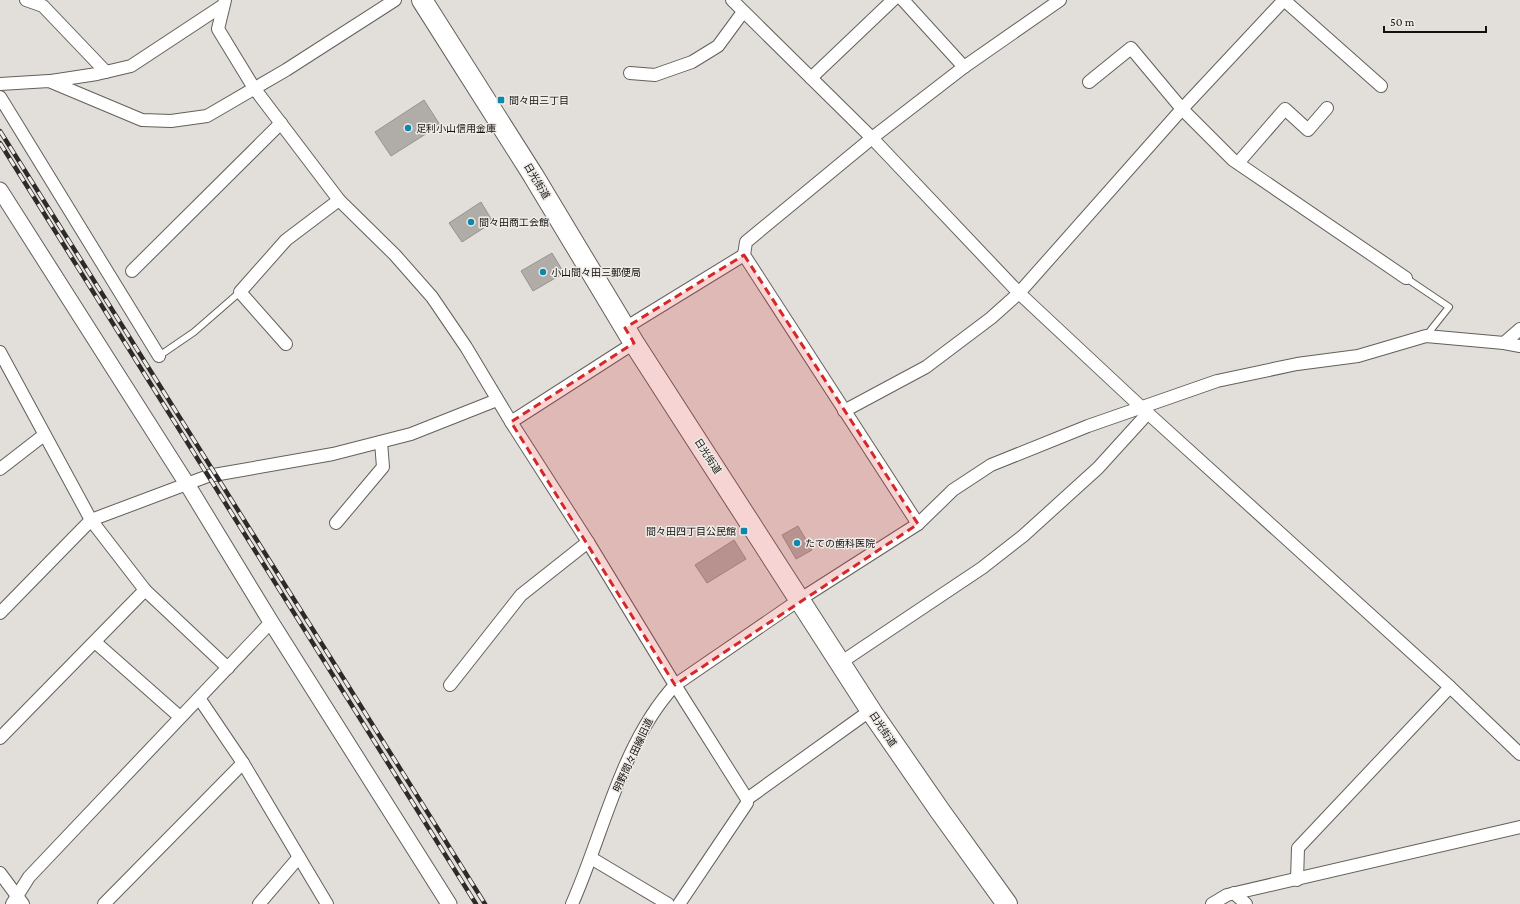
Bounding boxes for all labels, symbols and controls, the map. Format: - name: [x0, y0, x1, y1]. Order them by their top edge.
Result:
- scale bar: [1384, 8, 1486, 34]
- text: 50 m: [1390, 15, 1415, 29]
- marker: 間々田三丁目: [496, 95, 506, 105]
- place label: 間々田三丁目: [509, 95, 569, 106]
- marker: 足利小山信用金庫: [403, 123, 413, 133]
- place label: 足利小山信用金庫: [416, 123, 496, 134]
- street label: 日光街道: [522, 161, 552, 201]
- marker: 間々田商工会館: [466, 217, 476, 227]
- place label: 間々田商工会館: [479, 217, 549, 228]
- marker: 小山間々田三郵便局: [538, 267, 548, 277]
- place label: 小山間々田三郵便局: [551, 267, 641, 278]
- street label: 日光街道: [692, 436, 724, 476]
- place label: 間々田四丁目公民館: [646, 526, 736, 537]
- marker: 間々田四丁目公民館: [739, 526, 749, 536]
- marker: たての歯科医院: [792, 538, 802, 548]
- place label: たての歯科医院: [805, 538, 875, 549]
- street label: 日光街道: [867, 709, 899, 749]
- street label: 明野間々田線旧道: [611, 716, 655, 794]

